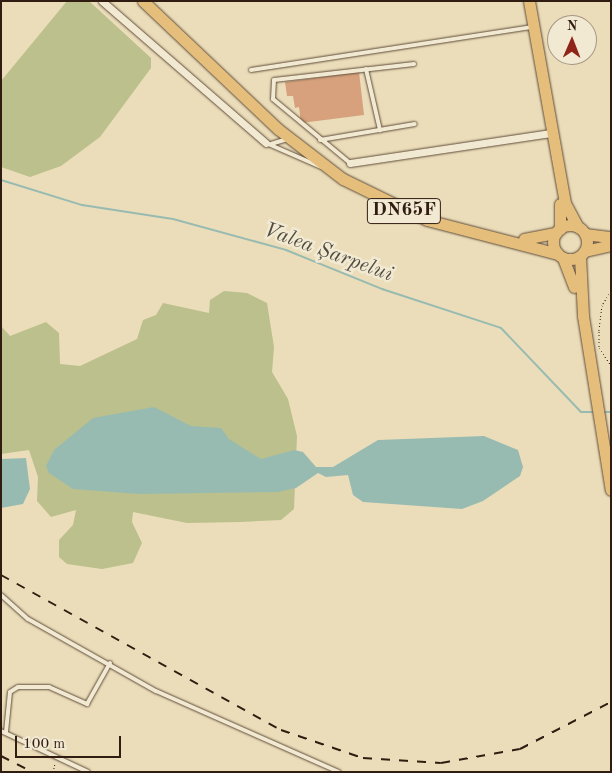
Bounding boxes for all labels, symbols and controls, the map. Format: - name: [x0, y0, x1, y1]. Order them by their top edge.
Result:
- north arrow: [547, 15, 597, 65]
- text: N: [567, 19, 578, 33]
- road number: DN65F: [366, 195, 442, 228]
- water label: Valea Șarpelui: [260, 218, 396, 288]
- scale bar: [18, 726, 124, 758]
- text: 100 m: [23, 737, 65, 752]

